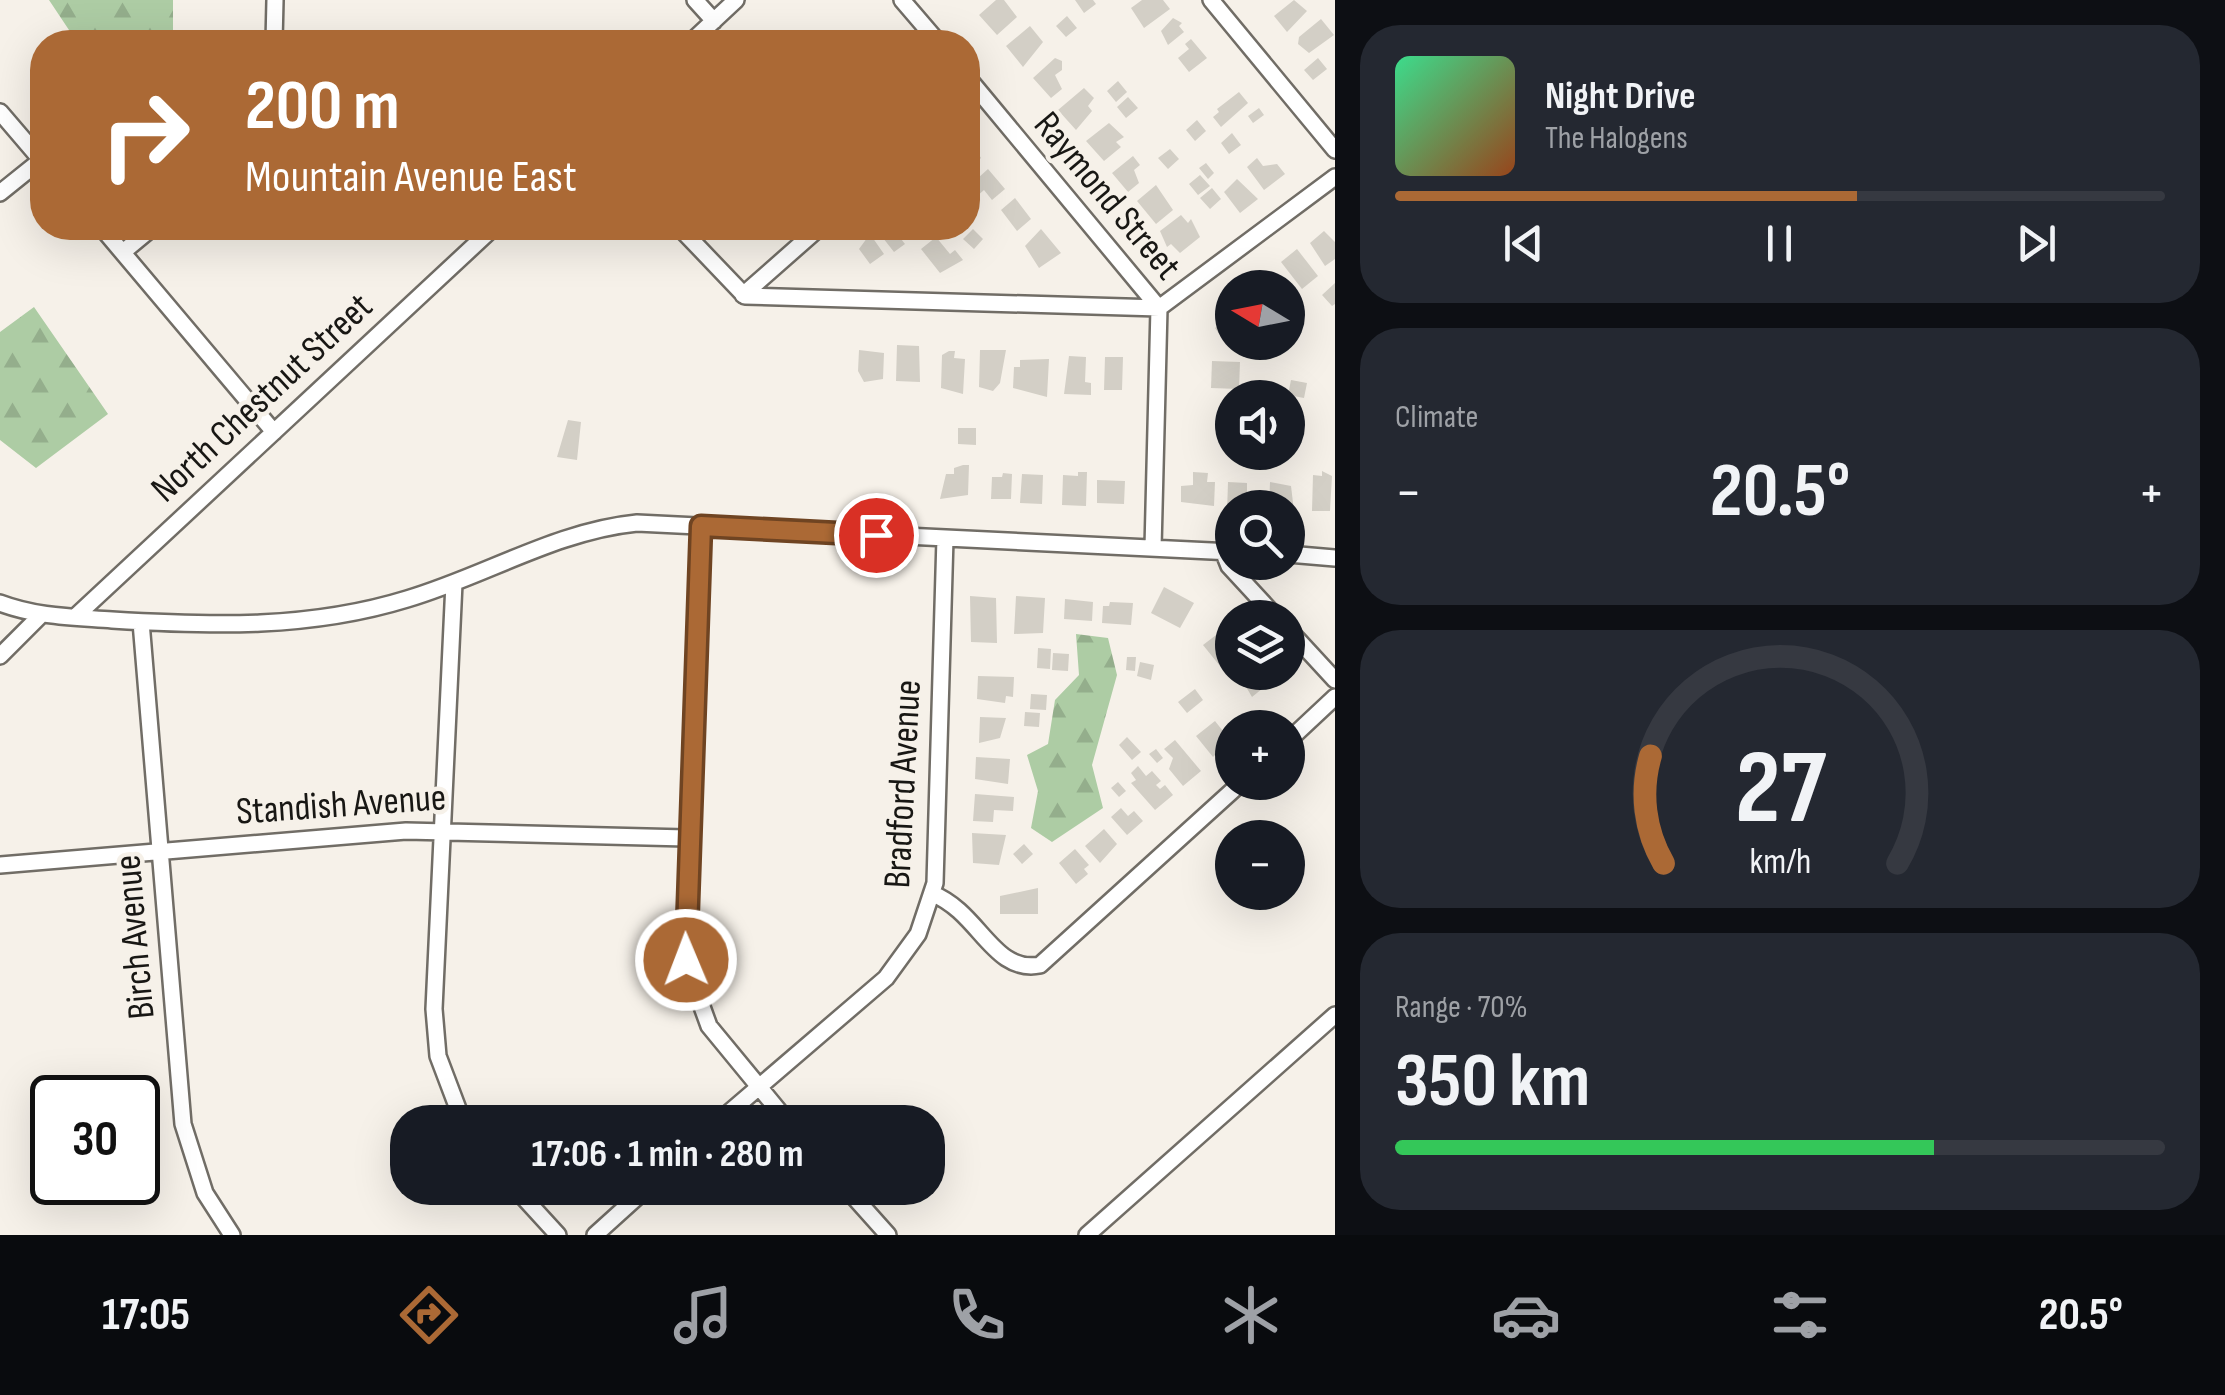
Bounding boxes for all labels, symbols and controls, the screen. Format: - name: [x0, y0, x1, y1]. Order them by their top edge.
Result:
- text: 200 m: [245, 65, 400, 149]
- icon: right: [80, 70, 210, 200]
- text: Night Drive: [1545, 74, 1696, 119]
- street label: Raymond Street: [1024, 103, 1190, 289]
- text: The Halogens: [1545, 119, 1688, 158]
- text: Mountain Avenue East: [245, 150, 577, 205]
- icon: previous: [1496, 216, 1551, 271]
- icon: pause: [1752, 216, 1807, 271]
- icon: next: [2009, 216, 2064, 271]
- north arrow: [1215, 270, 1305, 360]
- map controls: [1215, 270, 1305, 910]
- street label: North Chestnut Street: [142, 284, 382, 512]
- button: sound: [1215, 380, 1305, 470]
- text: Climate: [1395, 398, 1478, 437]
- text: 20.5°: [1710, 447, 1850, 538]
- text: −: [1395, 460, 1422, 527]
- text: +: [2138, 460, 2165, 527]
- button: search: [1215, 490, 1305, 580]
- pin: [834, 493, 919, 578]
- icon: arrive: [849, 508, 904, 563]
- button: layers: [1215, 600, 1305, 690]
- street label: Bradford Avenue: [875, 679, 931, 889]
- button: +: [1215, 710, 1305, 800]
- text: 27: [1735, 727, 1826, 852]
- street label: Standish Avenue: [235, 775, 447, 835]
- button: −: [1215, 820, 1305, 910]
- text: km/h: [1749, 841, 1811, 884]
- street label: Birch Avenue: [105, 853, 165, 1021]
- position arrow: [634, 908, 738, 1012]
- text: Range · 70%: [1395, 988, 1528, 1027]
- text: 350 km: [1395, 1037, 1590, 1128]
- speed limit sign: 30: [30, 1075, 160, 1205]
- text: 17:06 · 1 min · 280 m: [532, 1132, 803, 1177]
- icon: directions: [394, 1280, 464, 1350]
- icon: music: [668, 1280, 738, 1350]
- icon: phone: [942, 1280, 1012, 1350]
- icon: climate: [1216, 1280, 1286, 1350]
- icon: car: [1491, 1280, 1561, 1350]
- icon: filters: [1765, 1280, 1835, 1350]
- text: 17:05: [102, 1288, 190, 1343]
- text: 20.5°: [2039, 1288, 2123, 1343]

